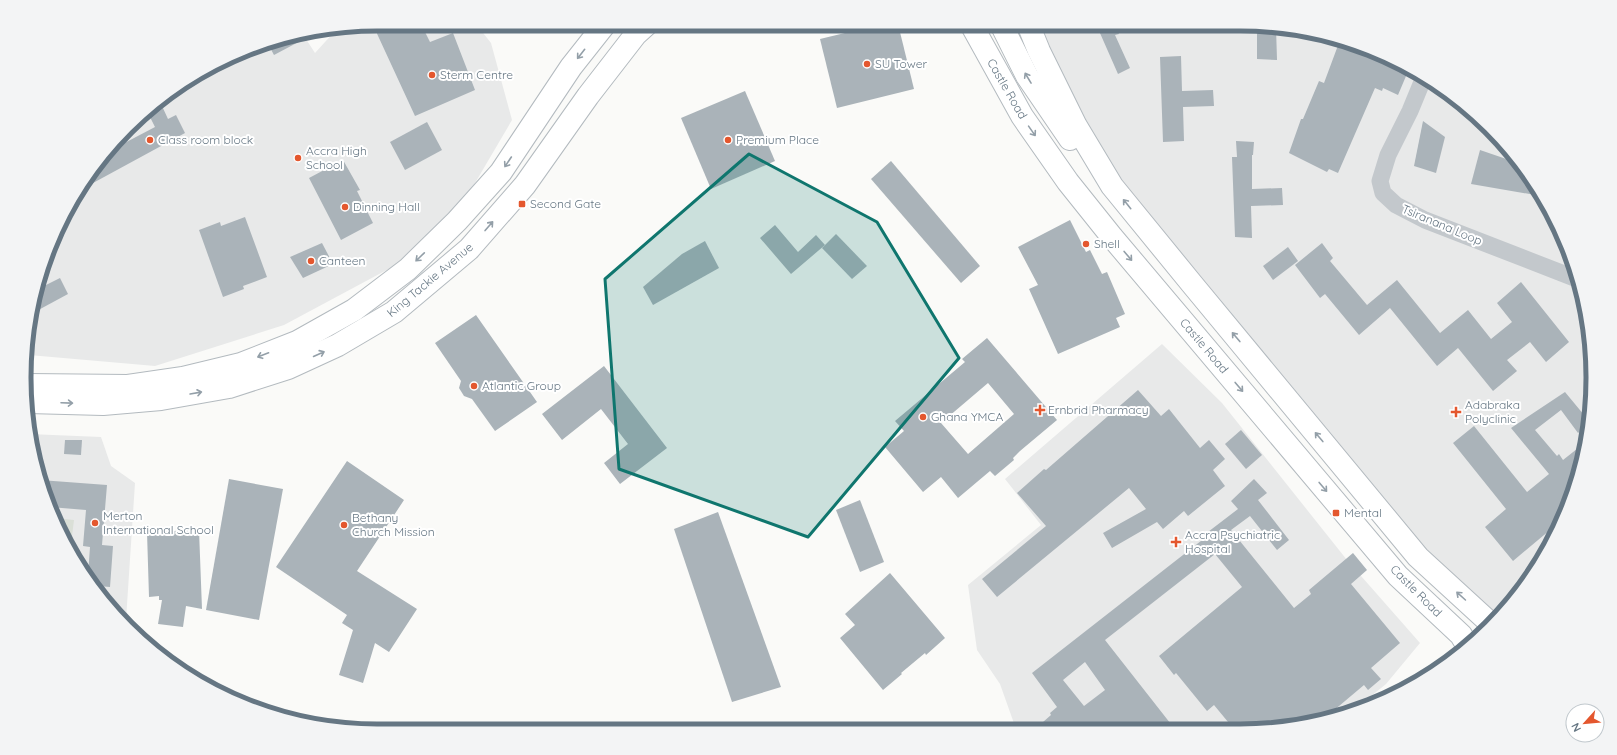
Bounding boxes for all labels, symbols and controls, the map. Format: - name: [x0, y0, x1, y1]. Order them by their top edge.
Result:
- one-way arrow: [577, 49, 585, 60]
- place label: SU Tower: [875, 56, 927, 71]
- street label: Castle Road: [984, 56, 1031, 122]
- marker: SU Tower: [862, 59, 872, 69]
- place label: Sterm Centre: [440, 67, 513, 82]
- marker: Sterm Centre: [427, 70, 437, 80]
- one-way arrow: [1024, 72, 1032, 84]
- one-way arrow: [1028, 125, 1036, 136]
- place label: Class room block: [158, 132, 253, 147]
- place label: Premium Place: [736, 132, 819, 147]
- marker: Class room block: [145, 135, 155, 145]
- marker: Premium Place: [723, 135, 733, 145]
- place label: Accra High School: [306, 143, 367, 172]
- marker: Accra High School: [293, 153, 303, 163]
- one-way arrow: [504, 156, 512, 167]
- place label: Second Gate: [530, 196, 601, 211]
- place label: Dinning Hall: [353, 199, 420, 214]
- marker: Second Gate: [517, 199, 527, 209]
- one-way arrow: [1123, 199, 1132, 209]
- street label: Tsiranana Loop: [1400, 201, 1485, 248]
- marker: Dinning Hall: [340, 202, 350, 212]
- one-way arrow: [485, 221, 494, 231]
- place label: Shell: [1094, 236, 1120, 251]
- street label: King Tackie Avenue: [383, 239, 476, 320]
- marker: Shell: [1081, 239, 1091, 249]
- one-way arrow: [1124, 250, 1133, 261]
- one-way arrow: [415, 252, 425, 262]
- place label: Canteen: [319, 253, 366, 268]
- marker: Canteen: [306, 256, 316, 266]
- street label: Castle Road: [1177, 315, 1232, 376]
- one-way arrow: [1231, 332, 1240, 343]
- one-way arrow: [313, 349, 325, 357]
- one-way arrow: [258, 352, 270, 360]
- place label: Atlantic Group: [482, 378, 561, 393]
- marker: Atlantic Group: [469, 381, 479, 391]
- one-way arrow: [1235, 382, 1244, 393]
- one-way arrow: [189, 389, 202, 397]
- place label: Adabraka Polyclinic: [1465, 397, 1520, 426]
- one-way arrow: [60, 399, 73, 406]
- place label: Ernbrid Pharmacy: [1048, 402, 1149, 417]
- marker: Ernbrid Pharmacy: [1035, 405, 1045, 415]
- marker: Adabraka Polyclinic: [1450, 406, 1462, 418]
- place label: Ghana YMCA: [931, 409, 1003, 424]
- marker: Ghana YMCA: [918, 412, 928, 422]
- one-way arrow: [1314, 432, 1323, 443]
- one-way arrow: [1318, 481, 1327, 492]
- place label: Mental: [1344, 505, 1382, 520]
- place label: Merton International School: [103, 508, 214, 537]
- marker: Mental: [1331, 508, 1341, 518]
- place label: Bethany Church Mission: [352, 510, 435, 539]
- marker: Merton International School: [90, 518, 100, 528]
- marker: Bethany Church Mission: [339, 520, 349, 530]
- place label: Accra Psychiatric Hospital: [1185, 527, 1280, 556]
- marker: Accra Psychiatric Hospital: [1170, 536, 1182, 548]
- street label: Castle Road: [1387, 562, 1445, 620]
- one-way arrow: [1456, 592, 1466, 601]
- north arrow: [1565, 703, 1605, 743]
- text: N: [1568, 721, 1584, 734]

